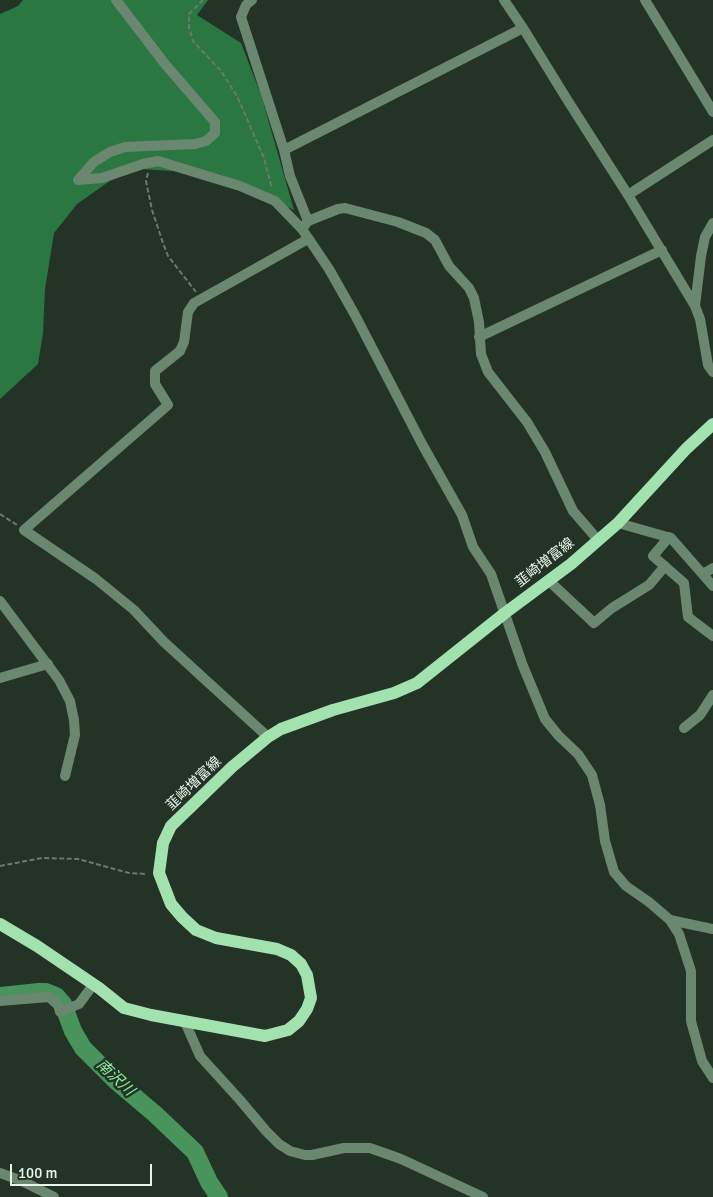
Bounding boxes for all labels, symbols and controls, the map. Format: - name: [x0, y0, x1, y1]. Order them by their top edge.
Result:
- street label: 韮崎増富線: [512, 535, 578, 591]
- street label: 韮崎増富線: [163, 754, 225, 814]
- water label: 南沢川: [92, 1056, 138, 1100]
- scale bar: [12, 1154, 155, 1186]
- text: 100 m: [18, 1164, 58, 1182]

